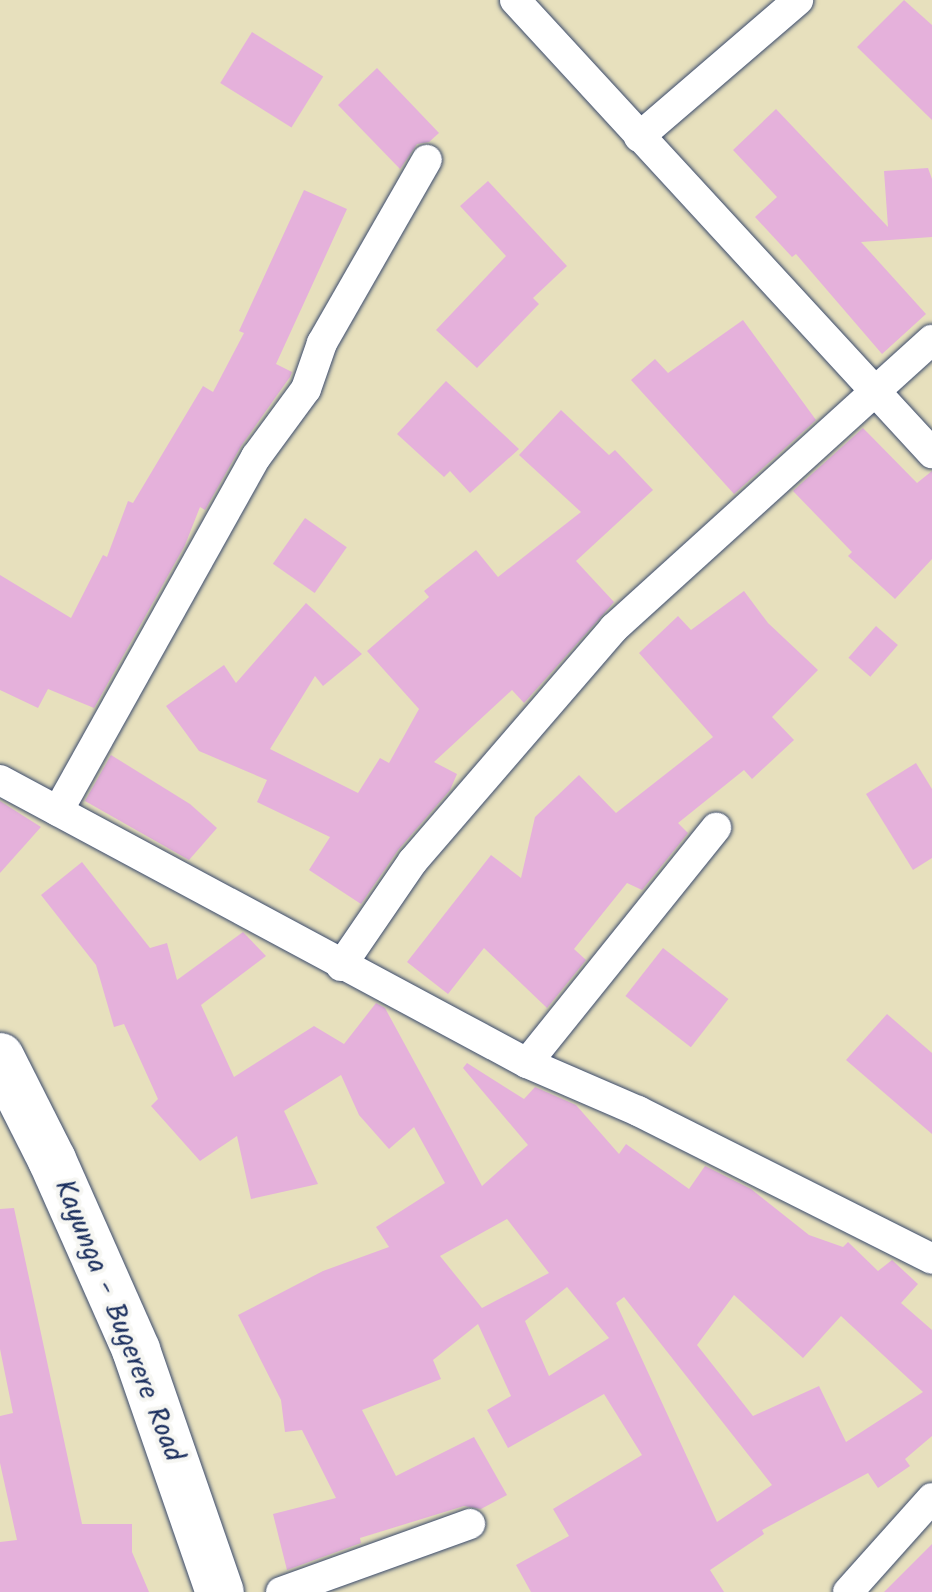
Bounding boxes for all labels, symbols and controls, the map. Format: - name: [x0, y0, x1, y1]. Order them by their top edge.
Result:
- street label: Kayunga - Bugerere Road: [46, 1175, 190, 1467]

